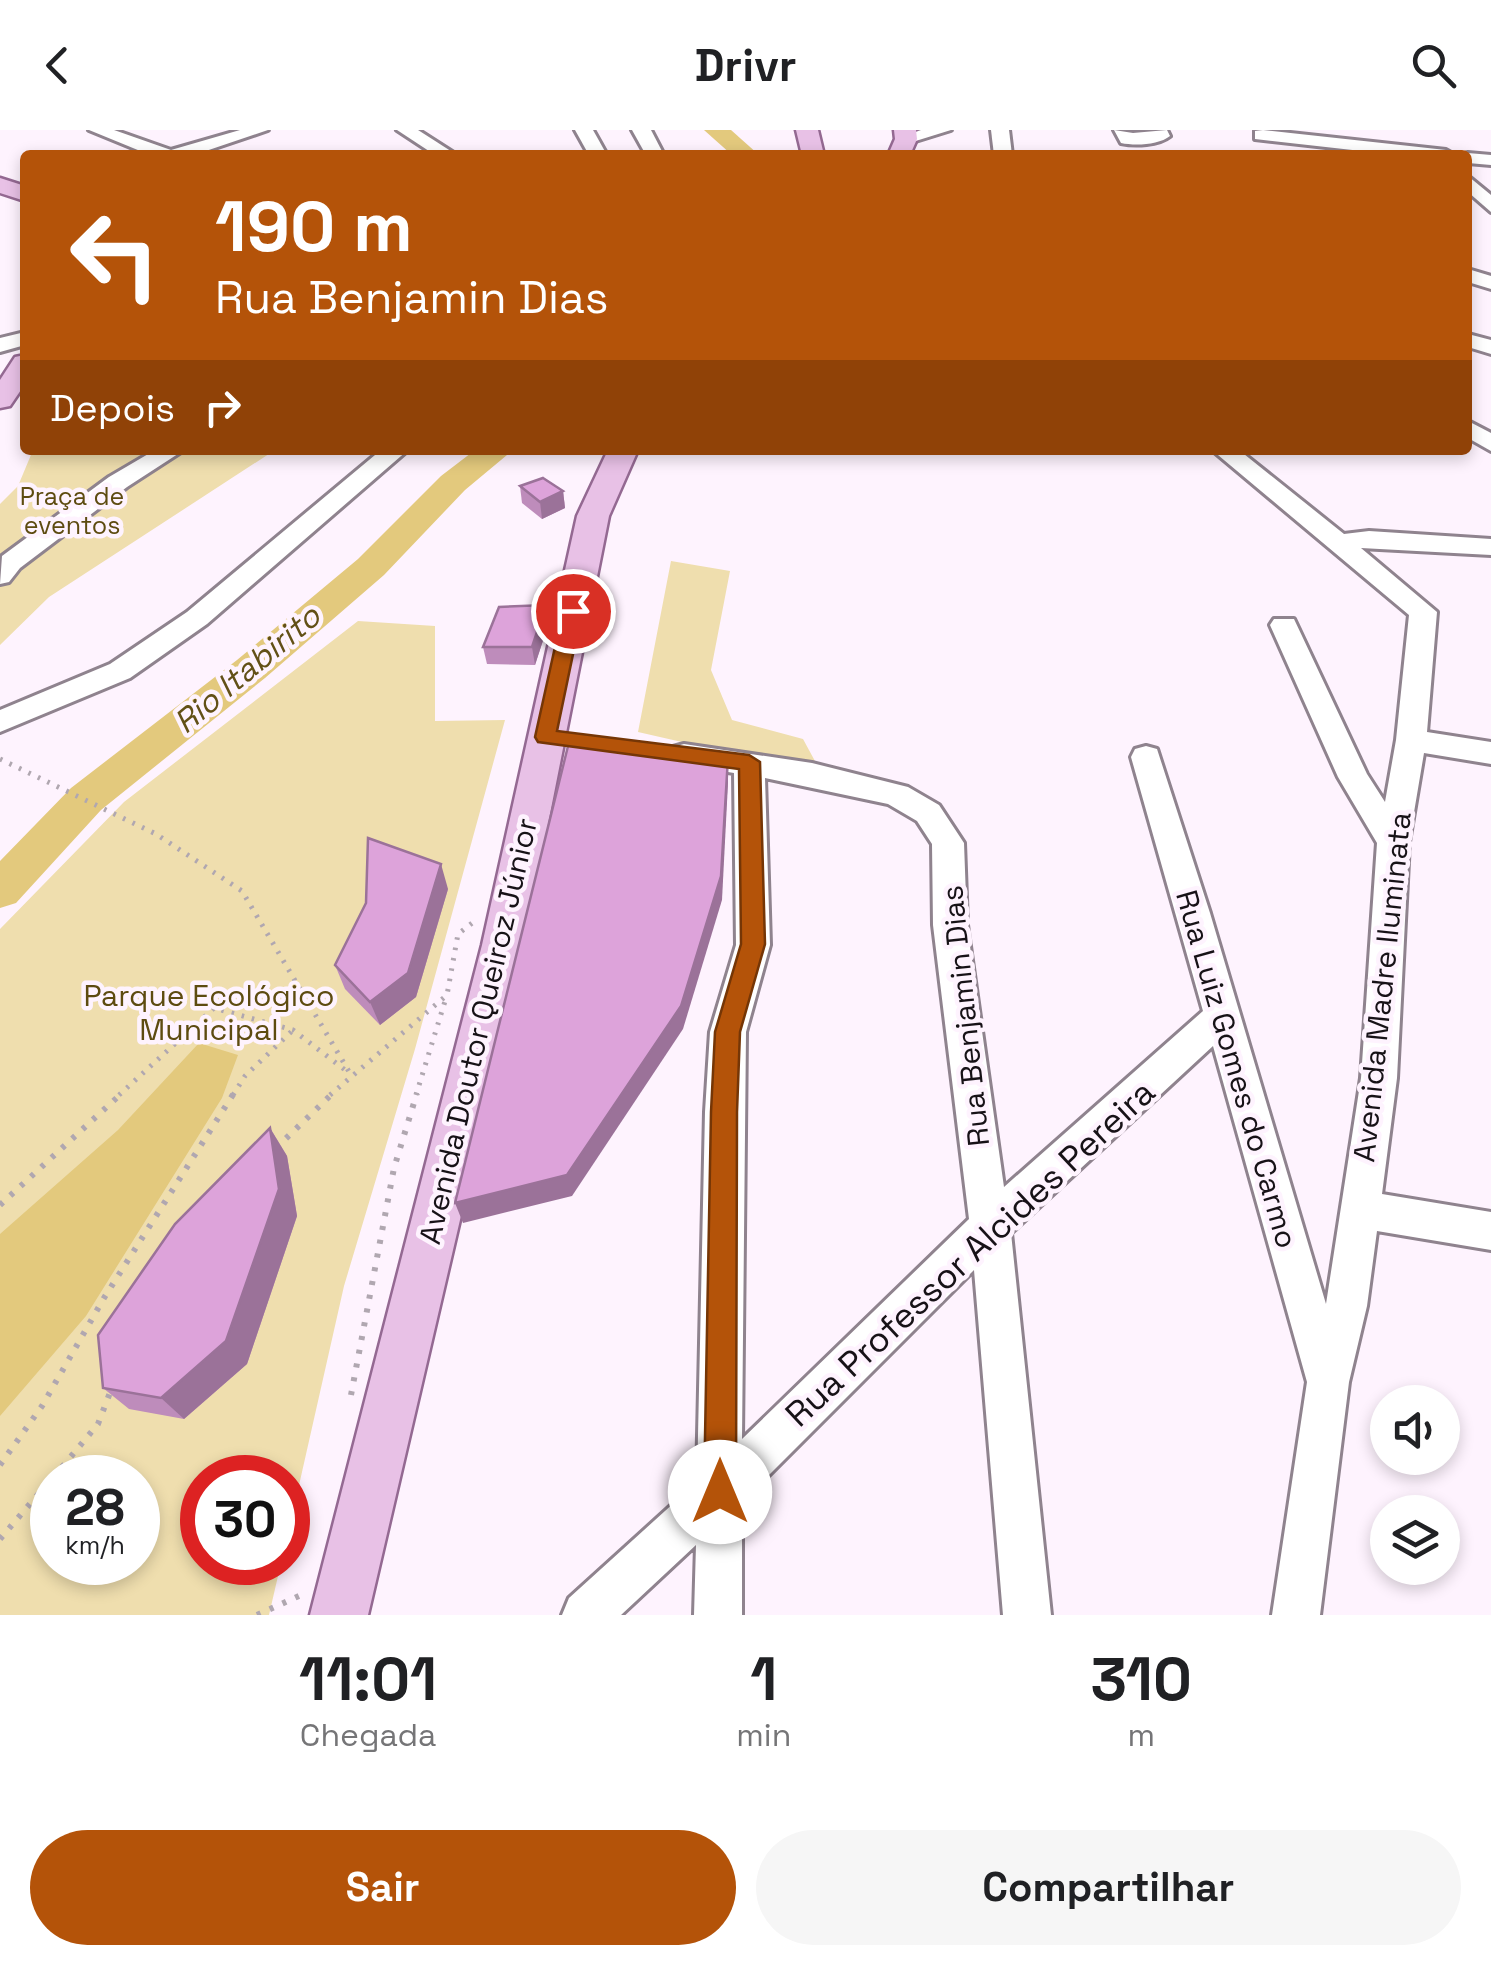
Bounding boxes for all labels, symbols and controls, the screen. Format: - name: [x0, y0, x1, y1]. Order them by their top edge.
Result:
- text: Drivr: [694, 37, 797, 94]
- icon: back: [30, 38, 85, 93]
- icon: search: [1406, 38, 1461, 93]
- text: 190 m: [215, 182, 413, 271]
- icon: left: [50, 190, 180, 320]
- text: Rua Benjamin Dias: [215, 269, 608, 326]
- icon: right: [195, 380, 250, 435]
- text: Depois: [50, 384, 175, 432]
- park label: Praça de eventos: [20, 480, 124, 541]
- pin: [531, 569, 616, 654]
- icon: arrive: [546, 584, 601, 639]
- water label: Rio Itabirito: [166, 595, 329, 742]
- street label: Avenida Madre Iluminata: [1344, 810, 1420, 1164]
- street label: Avenida Doutor Queiroz Júnior: [410, 814, 546, 1248]
- street label: Rua Benjamin Dias: [932, 884, 998, 1148]
- street label: Rua Luiz Gomes do Carmo: [1167, 885, 1307, 1253]
- park label: Parque Ecológico Municipal: [83, 976, 335, 1049]
- street label: Rua Professor Alcides Pereira: [776, 1070, 1164, 1436]
- map controls: [1370, 1385, 1460, 1585]
- button: sound: [1370, 1385, 1460, 1475]
- position arrow: [668, 1440, 772, 1544]
- speed limit sign: 30: [180, 1455, 310, 1585]
- text: 28: [65, 1476, 125, 1540]
- button: layers: [1370, 1495, 1460, 1585]
- text: km/h: [65, 1529, 125, 1561]
- text: 11:01: [299, 1641, 437, 1718]
- text: 1: [750, 1641, 777, 1718]
- text: 310: [1090, 1641, 1192, 1718]
- text: Chegada: [300, 1715, 436, 1755]
- text: min: [736, 1715, 791, 1755]
- text: m: [1127, 1715, 1155, 1755]
- button: Sair: [30, 1830, 736, 1945]
- button: Compartilhar: [756, 1830, 1461, 1945]

